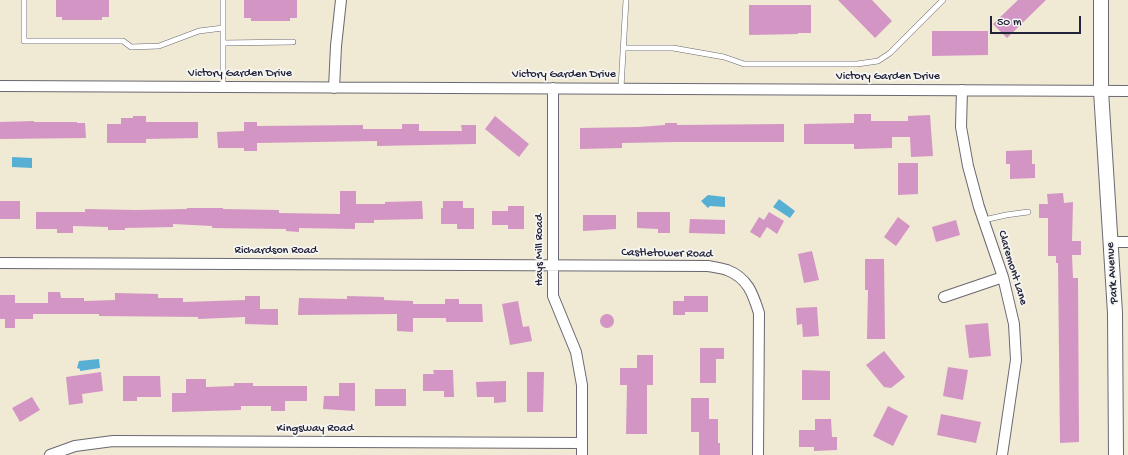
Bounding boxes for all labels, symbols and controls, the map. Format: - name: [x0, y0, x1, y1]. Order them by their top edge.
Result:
- scale bar: [992, 8, 1083, 34]
- text: 50 m: [997, 16, 1022, 30]
- street label: Victory Garden Drive: [188, 67, 292, 81]
- street label: Victory Garden Drive: [512, 68, 616, 82]
- street label: Victory Garden Drive: [836, 70, 940, 84]
- street label: Hays Mill Road: [533, 214, 547, 286]
- street label: Claremont Lane: [994, 229, 1030, 307]
- street label: Park Avenue: [1104, 242, 1122, 304]
- street label: Richardson Road: [235, 244, 317, 258]
- street label: Castletower Road: [621, 246, 713, 262]
- street label: Kingsway Road: [276, 422, 354, 436]

